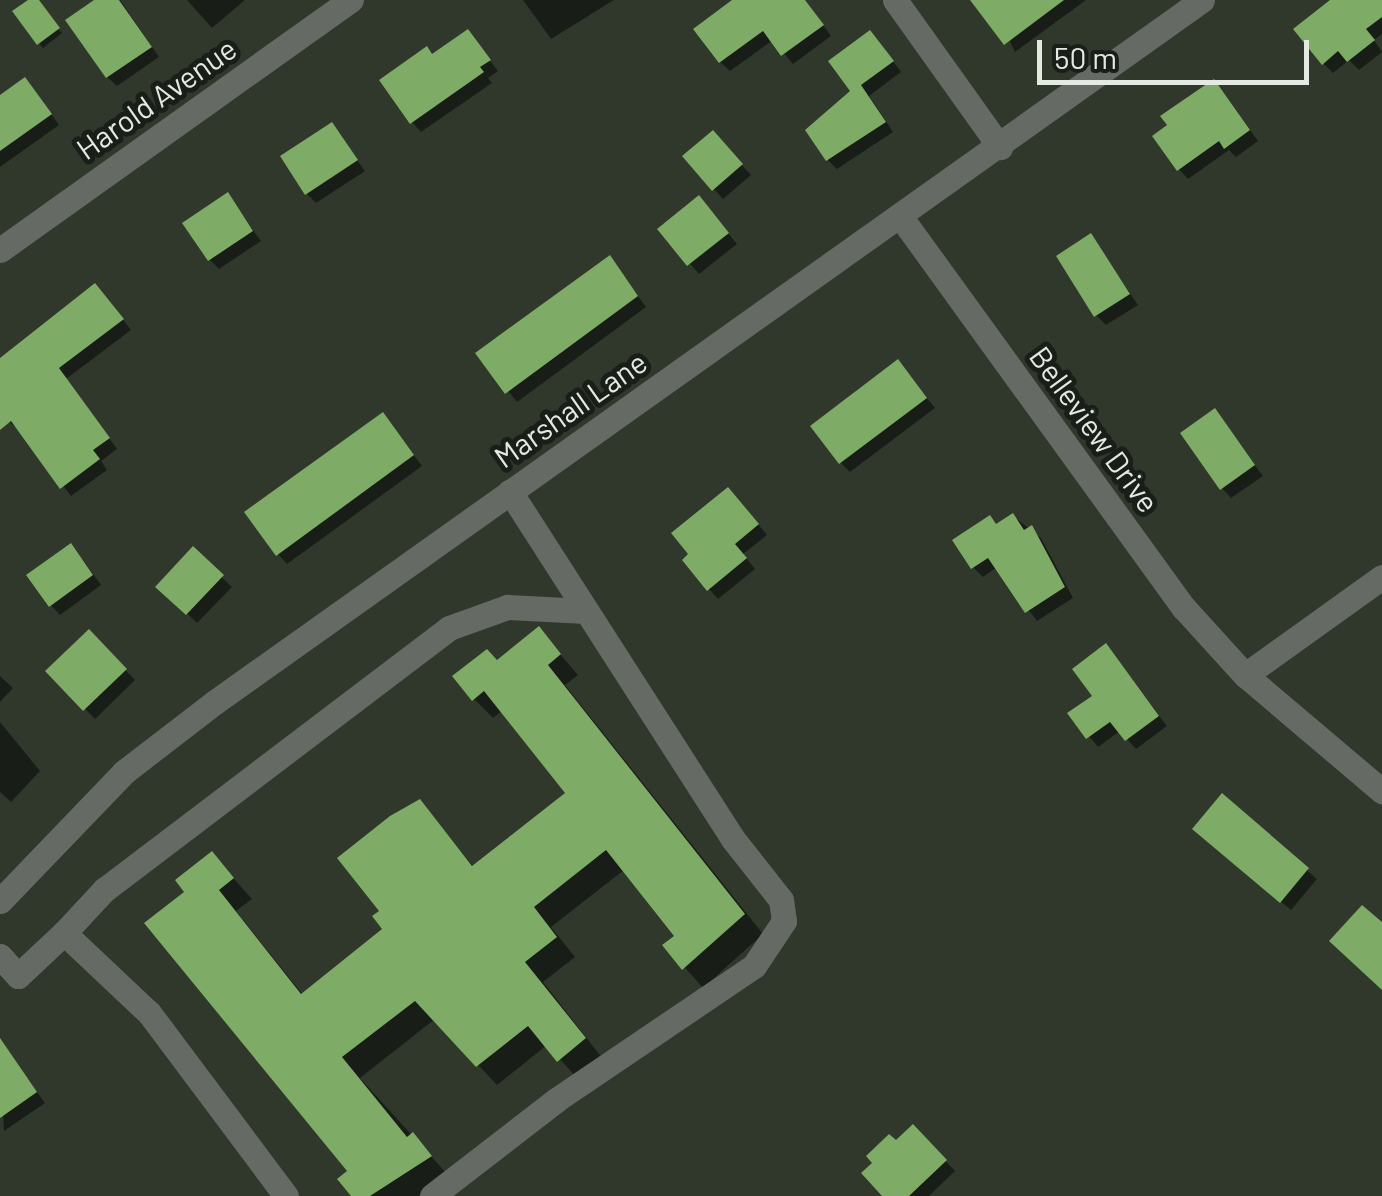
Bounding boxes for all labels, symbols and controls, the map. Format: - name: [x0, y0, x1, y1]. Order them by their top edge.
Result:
- scale bar: [1042, 20, 1314, 82]
- street label: Harold Avenue: [69, 30, 243, 166]
- text: 50 m: [1054, 39, 1117, 75]
- street label: Belleview Drive: [1023, 339, 1167, 519]
- street label: Marshall Lane: [487, 343, 653, 475]

